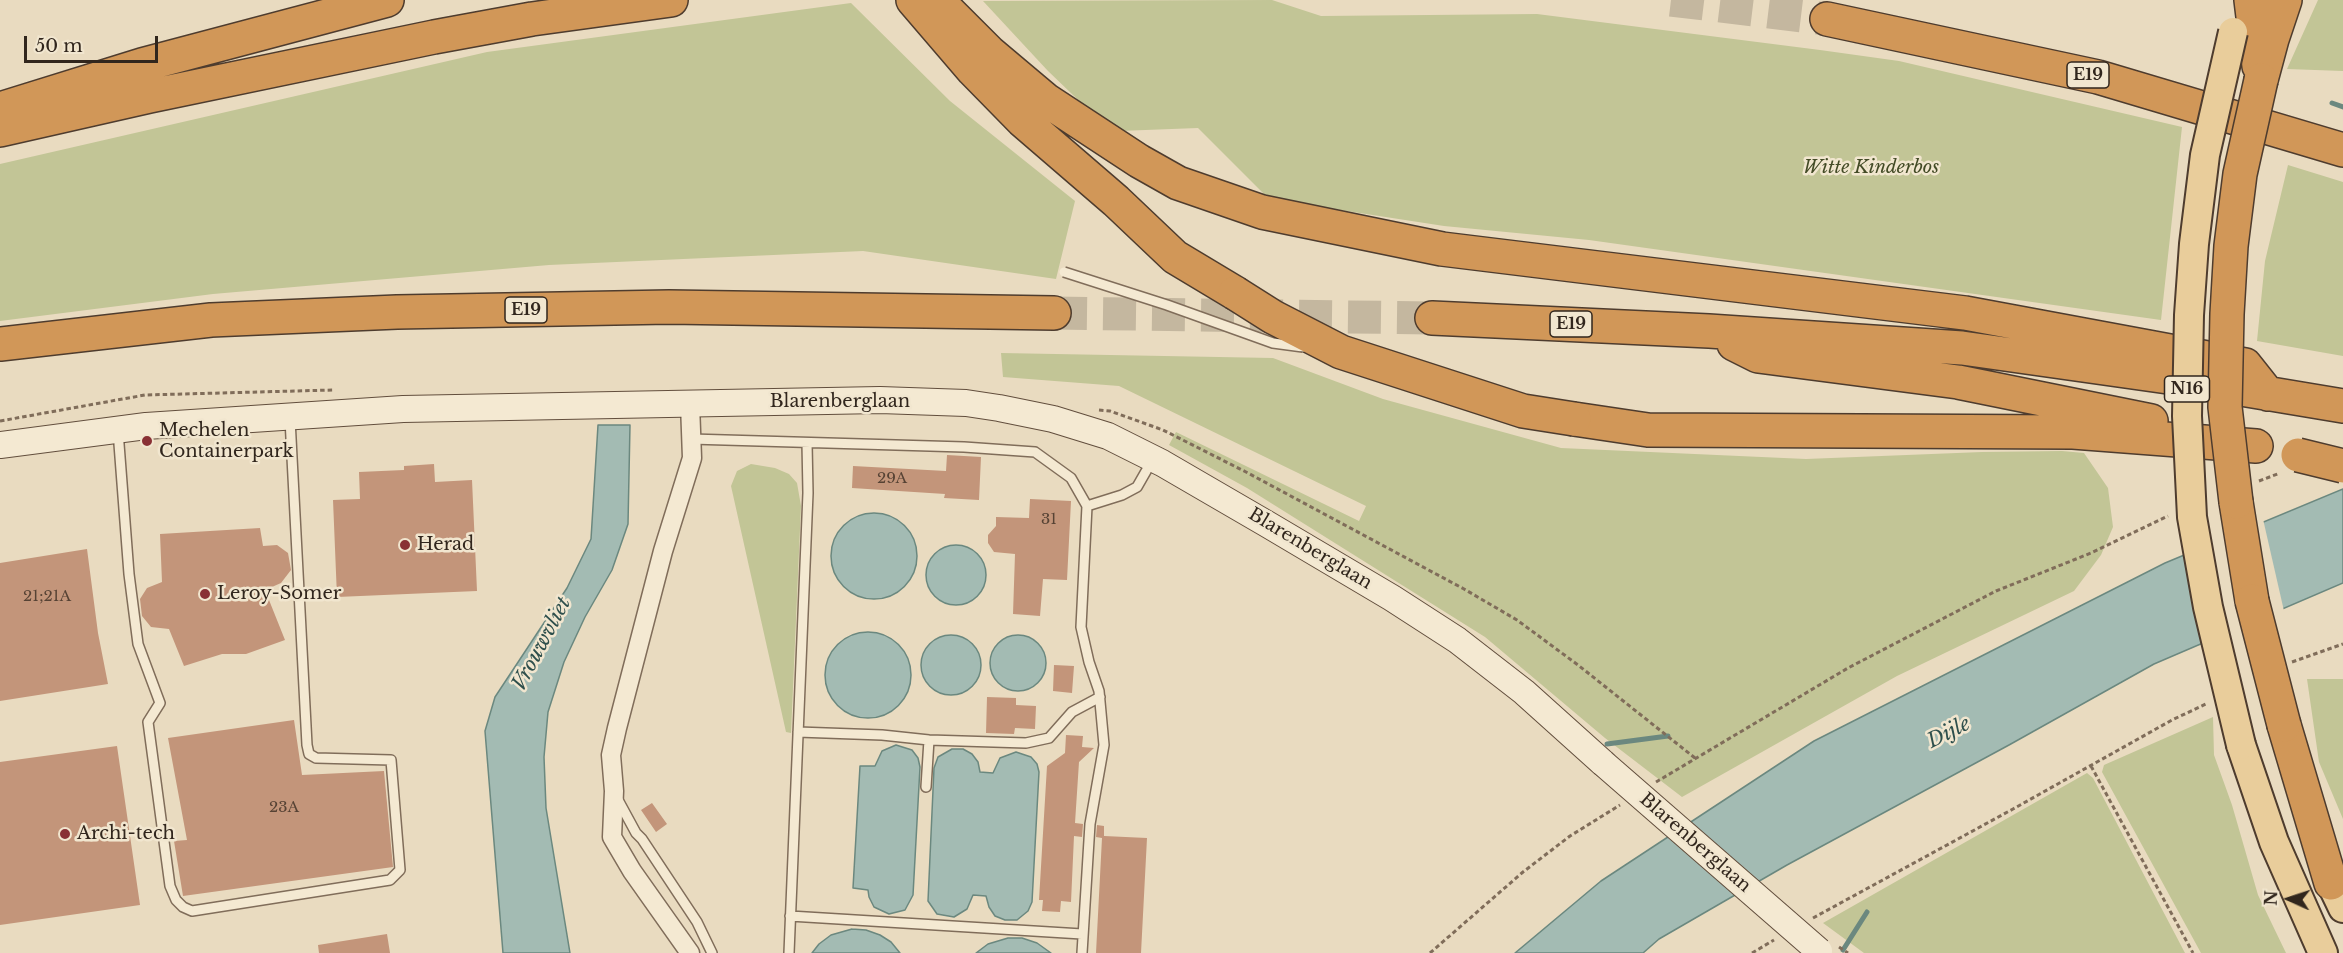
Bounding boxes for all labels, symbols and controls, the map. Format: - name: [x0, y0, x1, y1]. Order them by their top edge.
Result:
- scale bar: [27, 24, 160, 62]
- text: 50 m: [35, 35, 83, 57]
- road number: E19: [2067, 62, 2109, 88]
- park label: Witte Kinderbos: [1803, 157, 1939, 179]
- road number: E19: [505, 297, 547, 323]
- road number: E19: [1550, 311, 1592, 337]
- road number: N16: [2164, 376, 2210, 402]
- street label: Blarenberglaan: [770, 391, 910, 413]
- place label: Mechelen Containerpark: [159, 420, 294, 462]
- marker: Mechelen Containerpark: [140, 434, 154, 448]
- house number: 29A: [877, 470, 907, 488]
- street label: Blarenberglaan: [1244, 504, 1376, 594]
- house number: 31: [1041, 511, 1057, 529]
- place label: Herad: [417, 534, 474, 556]
- marker: Herad: [398, 538, 412, 552]
- place label: Leroy-Somer: [217, 583, 341, 605]
- marker: Leroy-Somer: [198, 587, 212, 601]
- house number: 21;21A: [23, 588, 71, 606]
- water label: Vrouwvliet: [507, 593, 577, 695]
- water label: Dijle: [1924, 712, 1974, 754]
- street label: Blarenberglaan: [1635, 789, 1755, 897]
- house number: 23A: [269, 799, 299, 817]
- place label: Archi-tech: [77, 823, 175, 845]
- marker: Archi-tech: [58, 827, 72, 841]
- north arrow: [2259, 869, 2319, 929]
- text: N: [2261, 890, 2281, 906]

